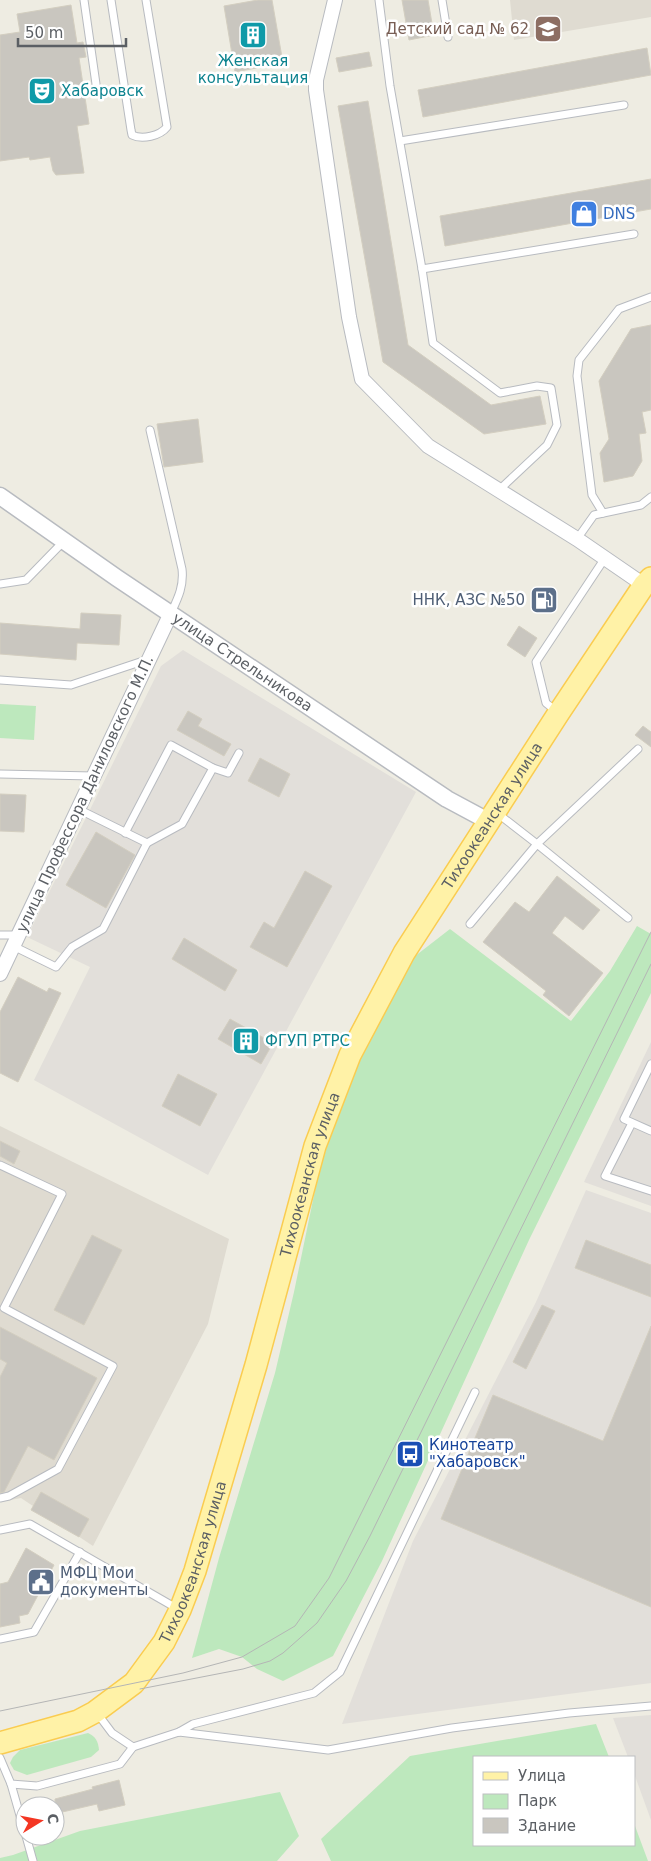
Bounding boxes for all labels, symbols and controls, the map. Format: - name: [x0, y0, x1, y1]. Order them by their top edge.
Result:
- school or university icon: Детский сад № 62: [533, 14, 563, 44]
- scale bar: [18, 15, 125, 47]
- building icon: Женская консультация: [238, 20, 268, 50]
- place label: Детский сад № 62: [386, 20, 529, 38]
- text: 50 m: [25, 24, 63, 42]
- place label: Женская консультация: [198, 52, 308, 87]
- theatre icon: Хабаровск: [27, 76, 57, 106]
- place label: Хабаровск: [61, 82, 144, 100]
- shop icon: DNS: [569, 199, 599, 229]
- place label: DNS: [603, 205, 635, 223]
- fuel station icon: ННК, АЗС №50: [529, 585, 559, 615]
- place label: ННК, АЗС №50: [412, 591, 525, 609]
- street label: улица Стрельникова: [169, 609, 316, 715]
- street label: улица Профессора Даниловского М.П.: [13, 653, 157, 935]
- street label: Тихоокеанская улица: [438, 739, 546, 894]
- building icon: ФГУП РТРС: [231, 1026, 261, 1056]
- place label: ФГУП РТРС: [265, 1032, 350, 1050]
- street label: Тихоокеанская улица: [276, 1090, 344, 1260]
- place label: Кинотеатр "Хабаровск": [429, 1436, 526, 1471]
- bus stop icon: Кинотеатр "Хабаровск": [395, 1439, 425, 1469]
- street label: Тихоокеанская улица: [155, 1479, 230, 1647]
- place label: МФЦ Мои документы: [60, 1564, 148, 1599]
- public building icon: МФЦ Мои документы: [26, 1567, 56, 1597]
- legend: [473, 1756, 636, 1846]
- text: Улица: [518, 1767, 566, 1785]
- text: Парк: [518, 1792, 557, 1810]
- north arrow: [15, 1796, 65, 1846]
- text: С: [44, 1812, 62, 1825]
- text: Здание: [518, 1817, 576, 1835]

